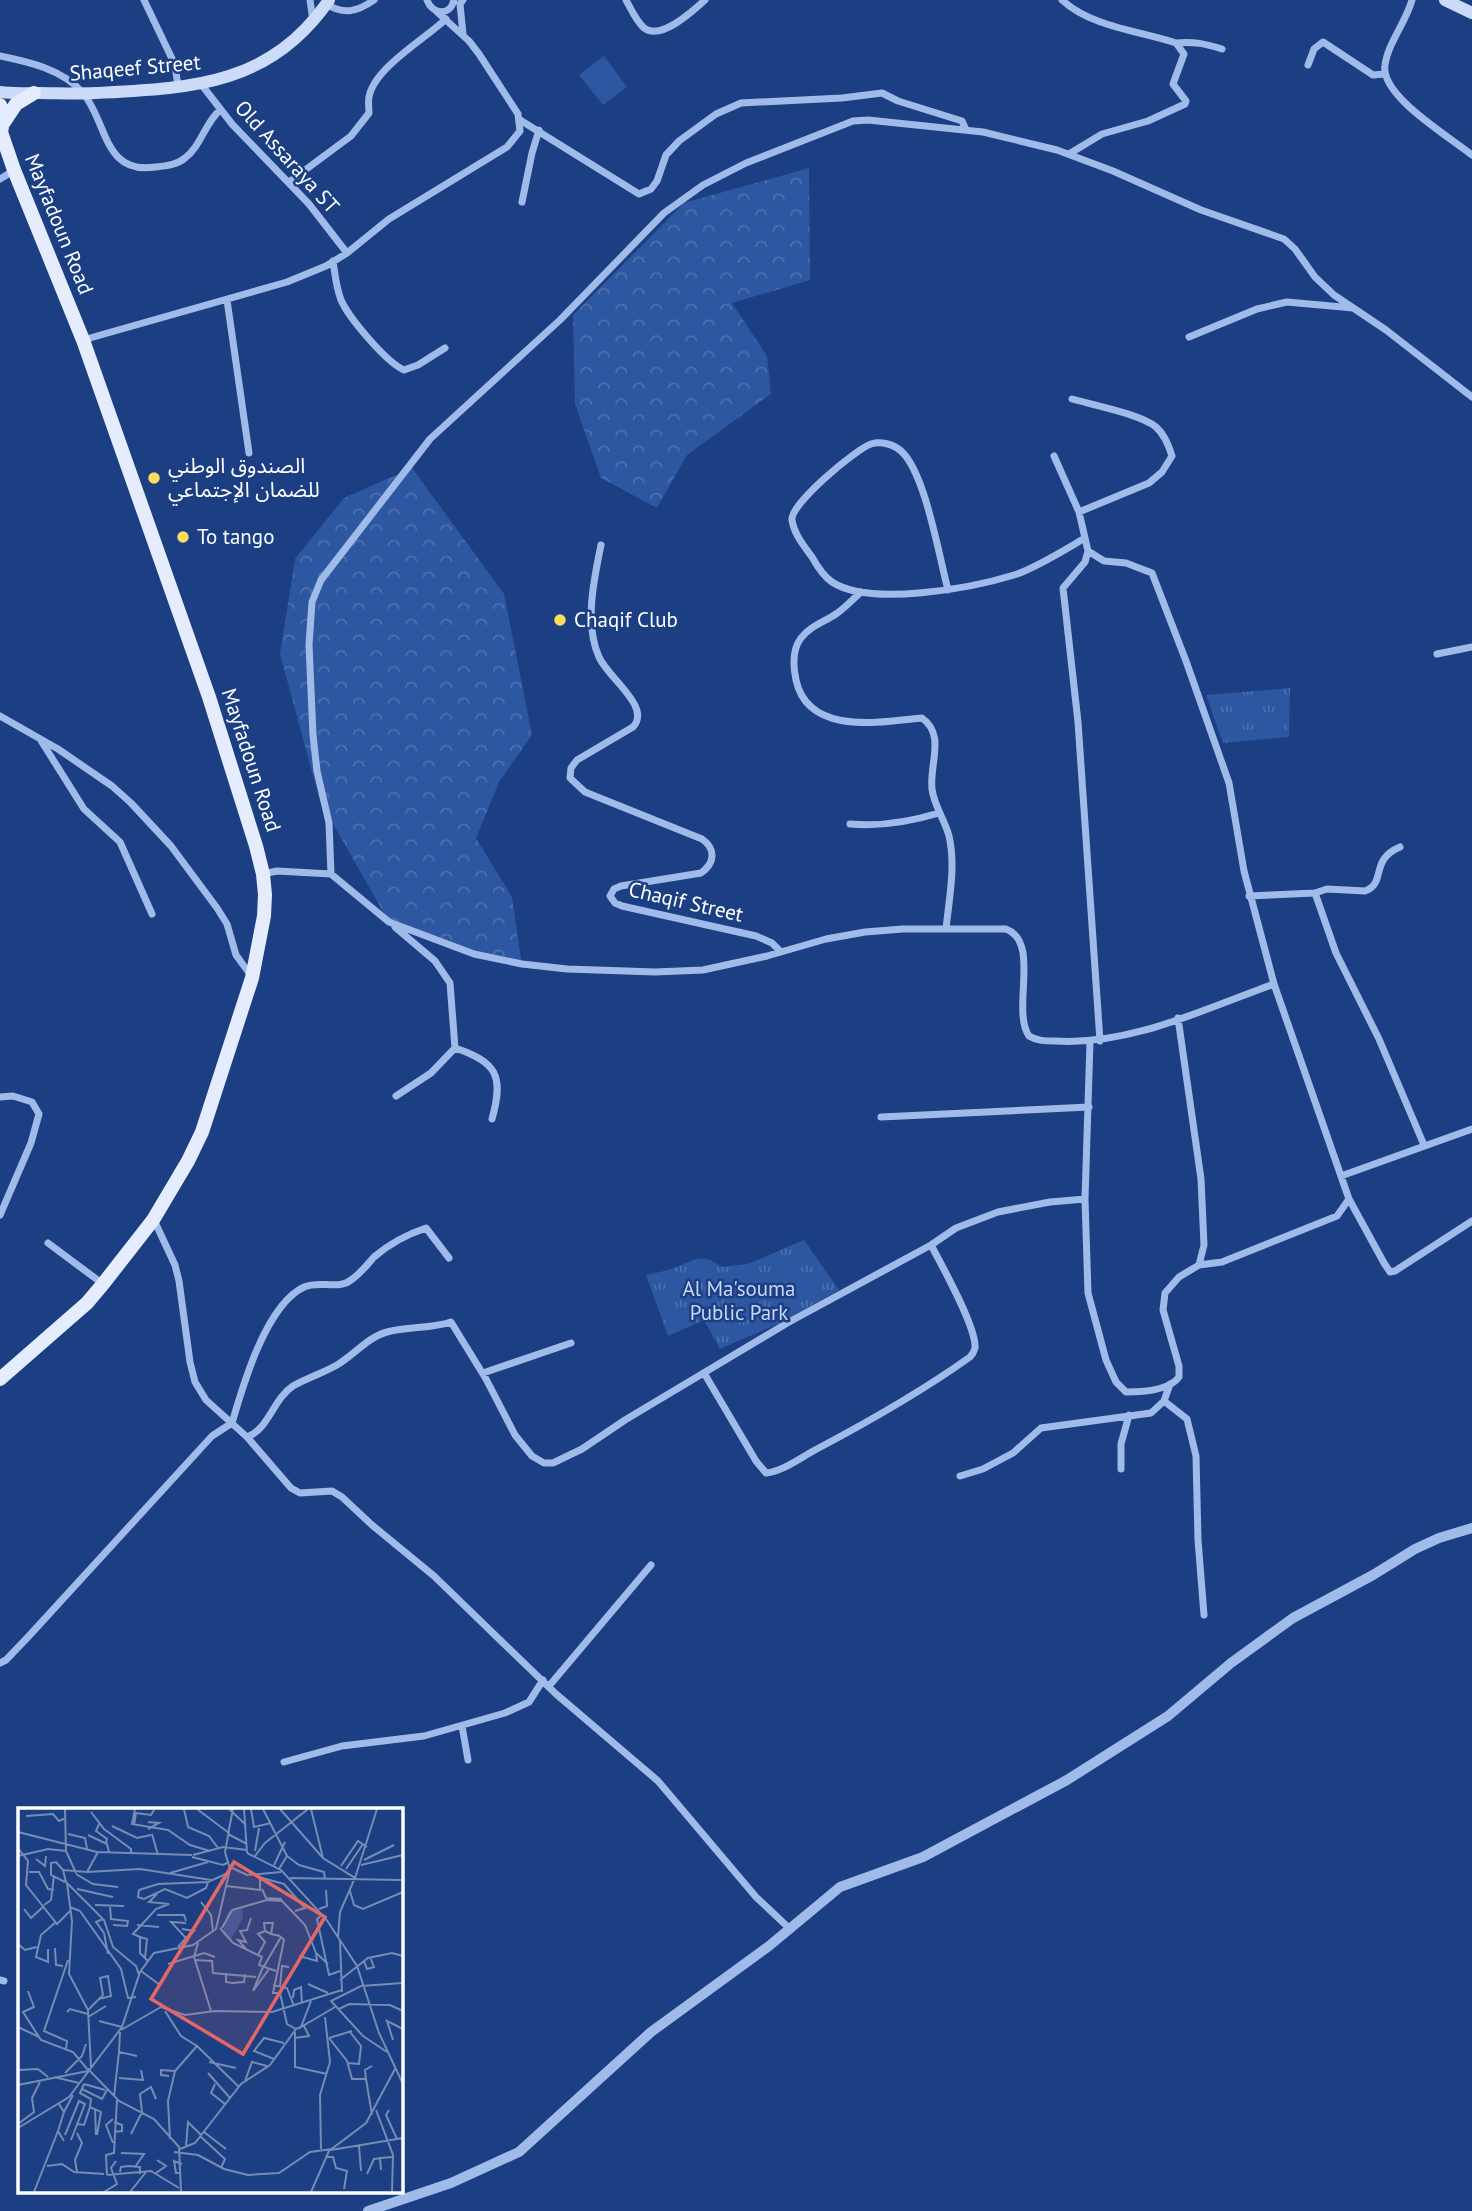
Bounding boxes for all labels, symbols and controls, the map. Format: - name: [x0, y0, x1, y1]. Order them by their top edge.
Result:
- street label: Shaqeef Street: [68, 48, 202, 87]
- street label: Old Assaraya ST: [229, 94, 346, 219]
- street label: Mayfadoun Road: [19, 150, 100, 298]
- place label: الصندوق الوطني للضمان الإجتماعي: [168, 452, 320, 506]
- marker: الصندوق الوطني للضمان الإجتماعي: [146, 470, 162, 486]
- place label: To tango: [197, 523, 274, 550]
- marker: To tango: [175, 529, 191, 545]
- place label: Chaqif Club: [574, 606, 678, 633]
- marker: Chaqif Club: [552, 612, 568, 628]
- street label: Mayfadoun Road: [216, 685, 287, 835]
- street label: Chaqif Street: [626, 875, 746, 928]
- park label: Al Ma'souma Public Park: [682, 1275, 796, 1326]
- inset map: [18, 1808, 402, 2194]

